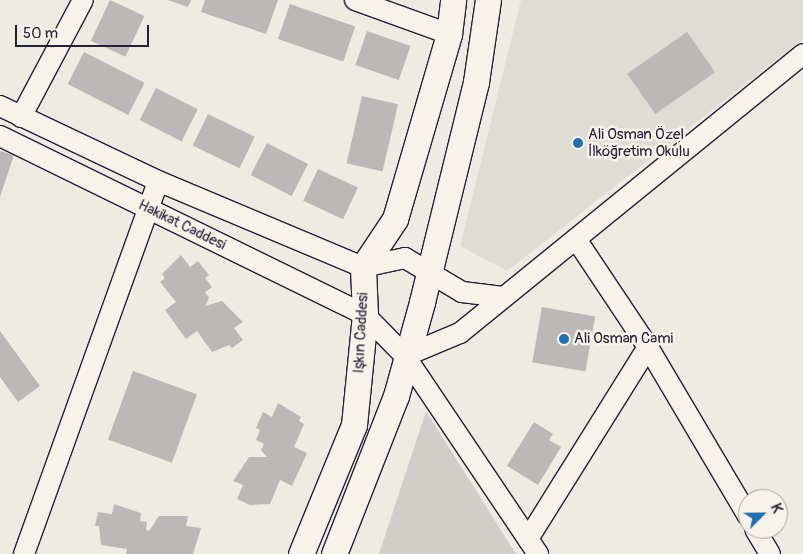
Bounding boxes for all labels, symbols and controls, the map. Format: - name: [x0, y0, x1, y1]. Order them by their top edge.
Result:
- scale bar: [18, 15, 151, 47]
- text: 50 m: [23, 24, 58, 43]
- place label: Ali Osman Özel İlköğretim Okulu: [588, 125, 690, 160]
- marker: Ali Osman Özel İlköğretim Okulu: [572, 137, 584, 149]
- street label: Hakikat Caddesi: [135, 196, 229, 254]
- street label: Işkın Caddesi: [350, 292, 372, 374]
- place label: Ali Osman Cami: [574, 330, 673, 348]
- marker: Ali Osman Cami: [558, 333, 570, 345]
- north arrow: [738, 489, 788, 539]
- text: K: [767, 501, 786, 516]

